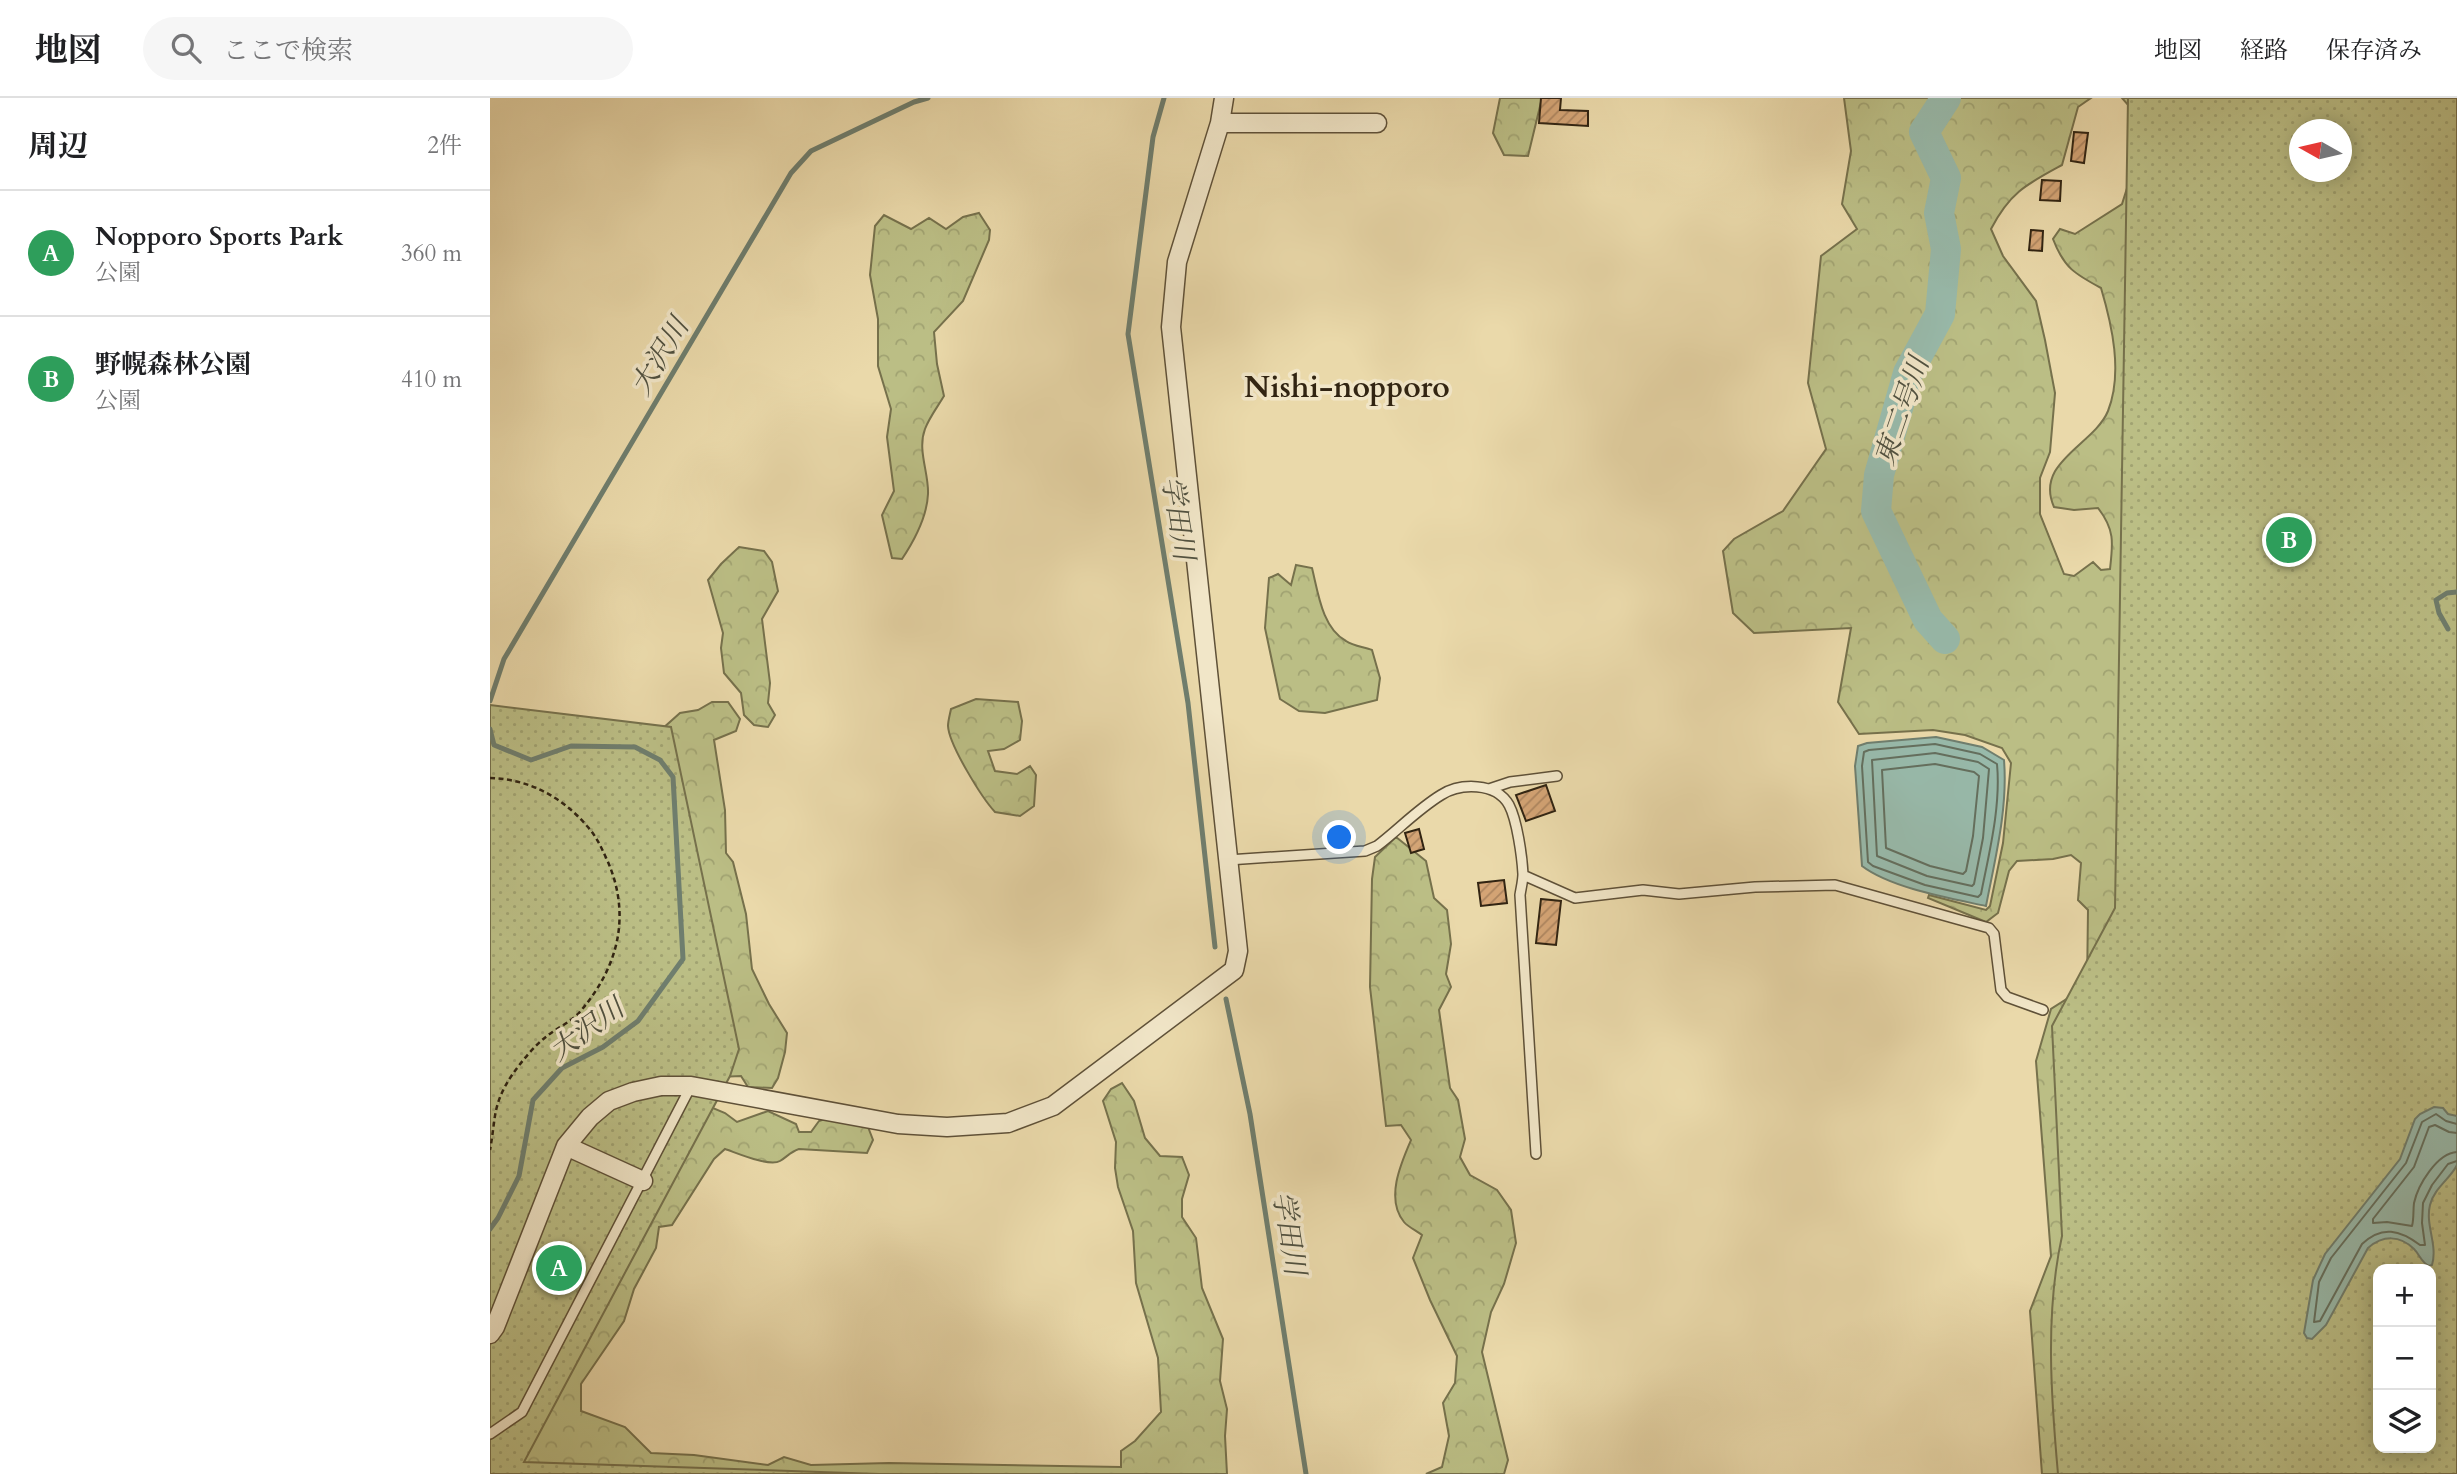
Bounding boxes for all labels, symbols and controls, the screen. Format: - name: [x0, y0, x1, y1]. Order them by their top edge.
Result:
- search box: [143, 17, 633, 80]
- text: 地図: [35, 28, 101, 73]
- icon: search: [167, 29, 205, 67]
- text: ここで検索: [223, 33, 353, 68]
- text: 地図: [2154, 34, 2202, 67]
- text: 経路: [2240, 34, 2288, 67]
- text: 保存済み: [2326, 34, 2422, 67]
- north arrow: [2289, 119, 2352, 182]
- text: 周辺: [28, 126, 88, 167]
- text: 2件: [427, 130, 462, 161]
- text: Nopporo Sports Park: [95, 219, 343, 254]
- text: A: [42, 238, 60, 269]
- text: 360 m: [401, 238, 462, 269]
- text: 公園: [95, 257, 141, 288]
- water label: 大沢川: [622, 308, 699, 402]
- text: 野幌森林公園: [95, 347, 251, 382]
- water label: 東二号川: [1866, 349, 1939, 470]
- text: B: [43, 364, 59, 395]
- text: 410 m: [401, 364, 462, 395]
- district label: Nishi-nopporo: [1244, 367, 1450, 408]
- text: 公園: [95, 385, 141, 416]
- water label: 学田川: [1153, 474, 1204, 566]
- pin: B: [2266, 514, 2312, 566]
- your location: [1322, 820, 1356, 854]
- water label: 大沢川: [541, 988, 634, 1070]
- water label: 学田川: [1264, 1189, 1315, 1281]
- pin: A: [536, 1242, 582, 1294]
- map controls: [2373, 1264, 2436, 1453]
- button: +: [2373, 1264, 2436, 1327]
- button: −: [2373, 1327, 2436, 1390]
- button: layers: [2373, 1390, 2436, 1453]

